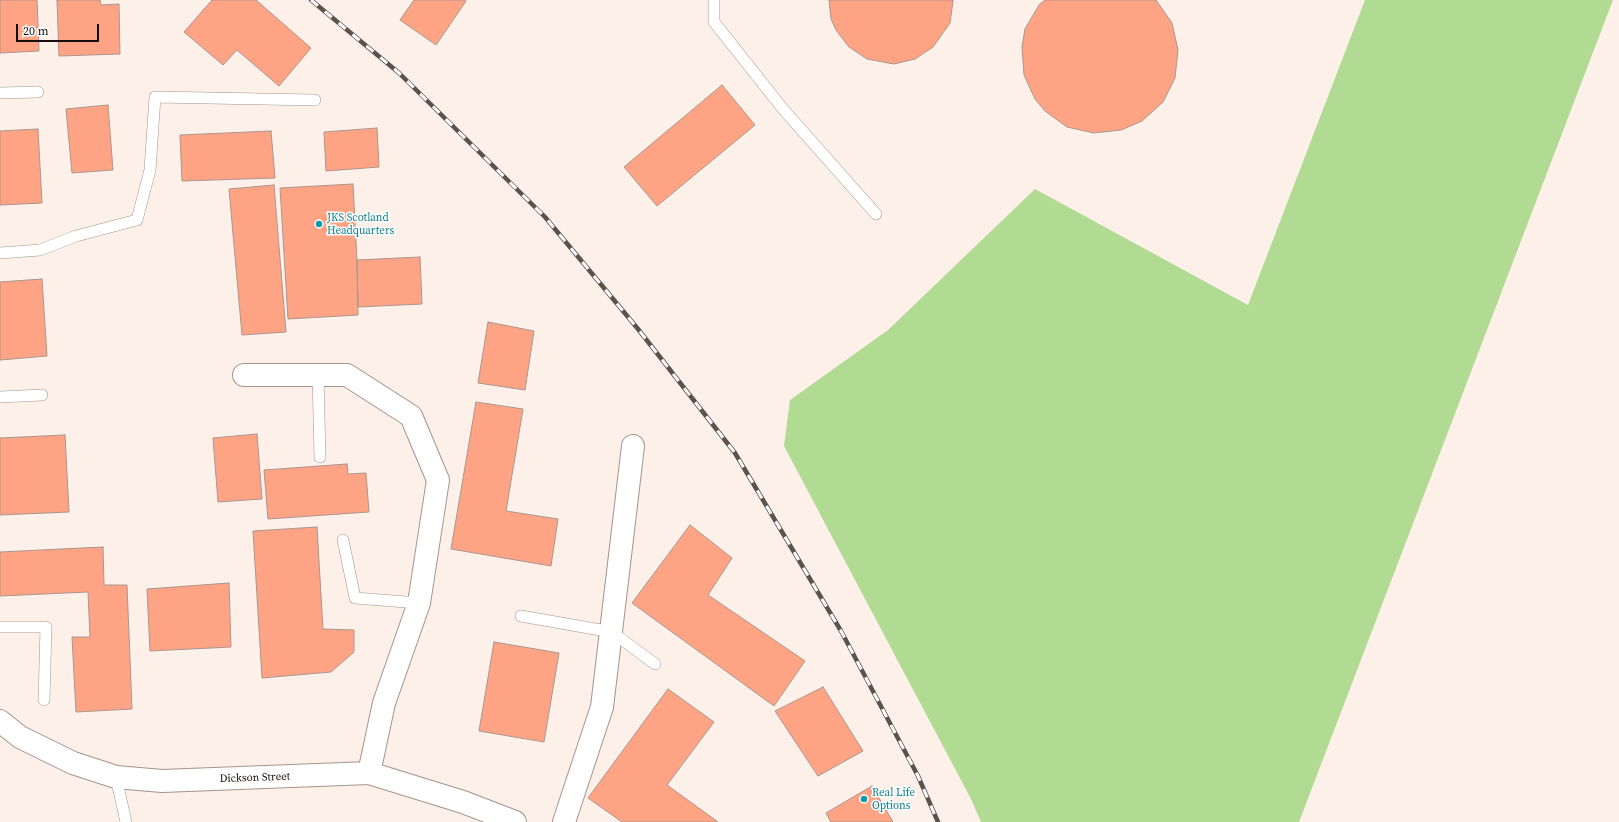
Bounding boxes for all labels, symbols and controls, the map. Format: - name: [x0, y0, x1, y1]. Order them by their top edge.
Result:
- scale bar: [18, 16, 101, 42]
- text: 20 m: [23, 23, 49, 39]
- place label: JKS Scotland Headquarters: [327, 211, 394, 237]
- marker: JKS Scotland Headquarters: [314, 219, 324, 229]
- street label: Dickson Street: [219, 770, 291, 786]
- place label: Real Life Options: [872, 786, 915, 812]
- marker: Real Life Options: [859, 794, 869, 804]

